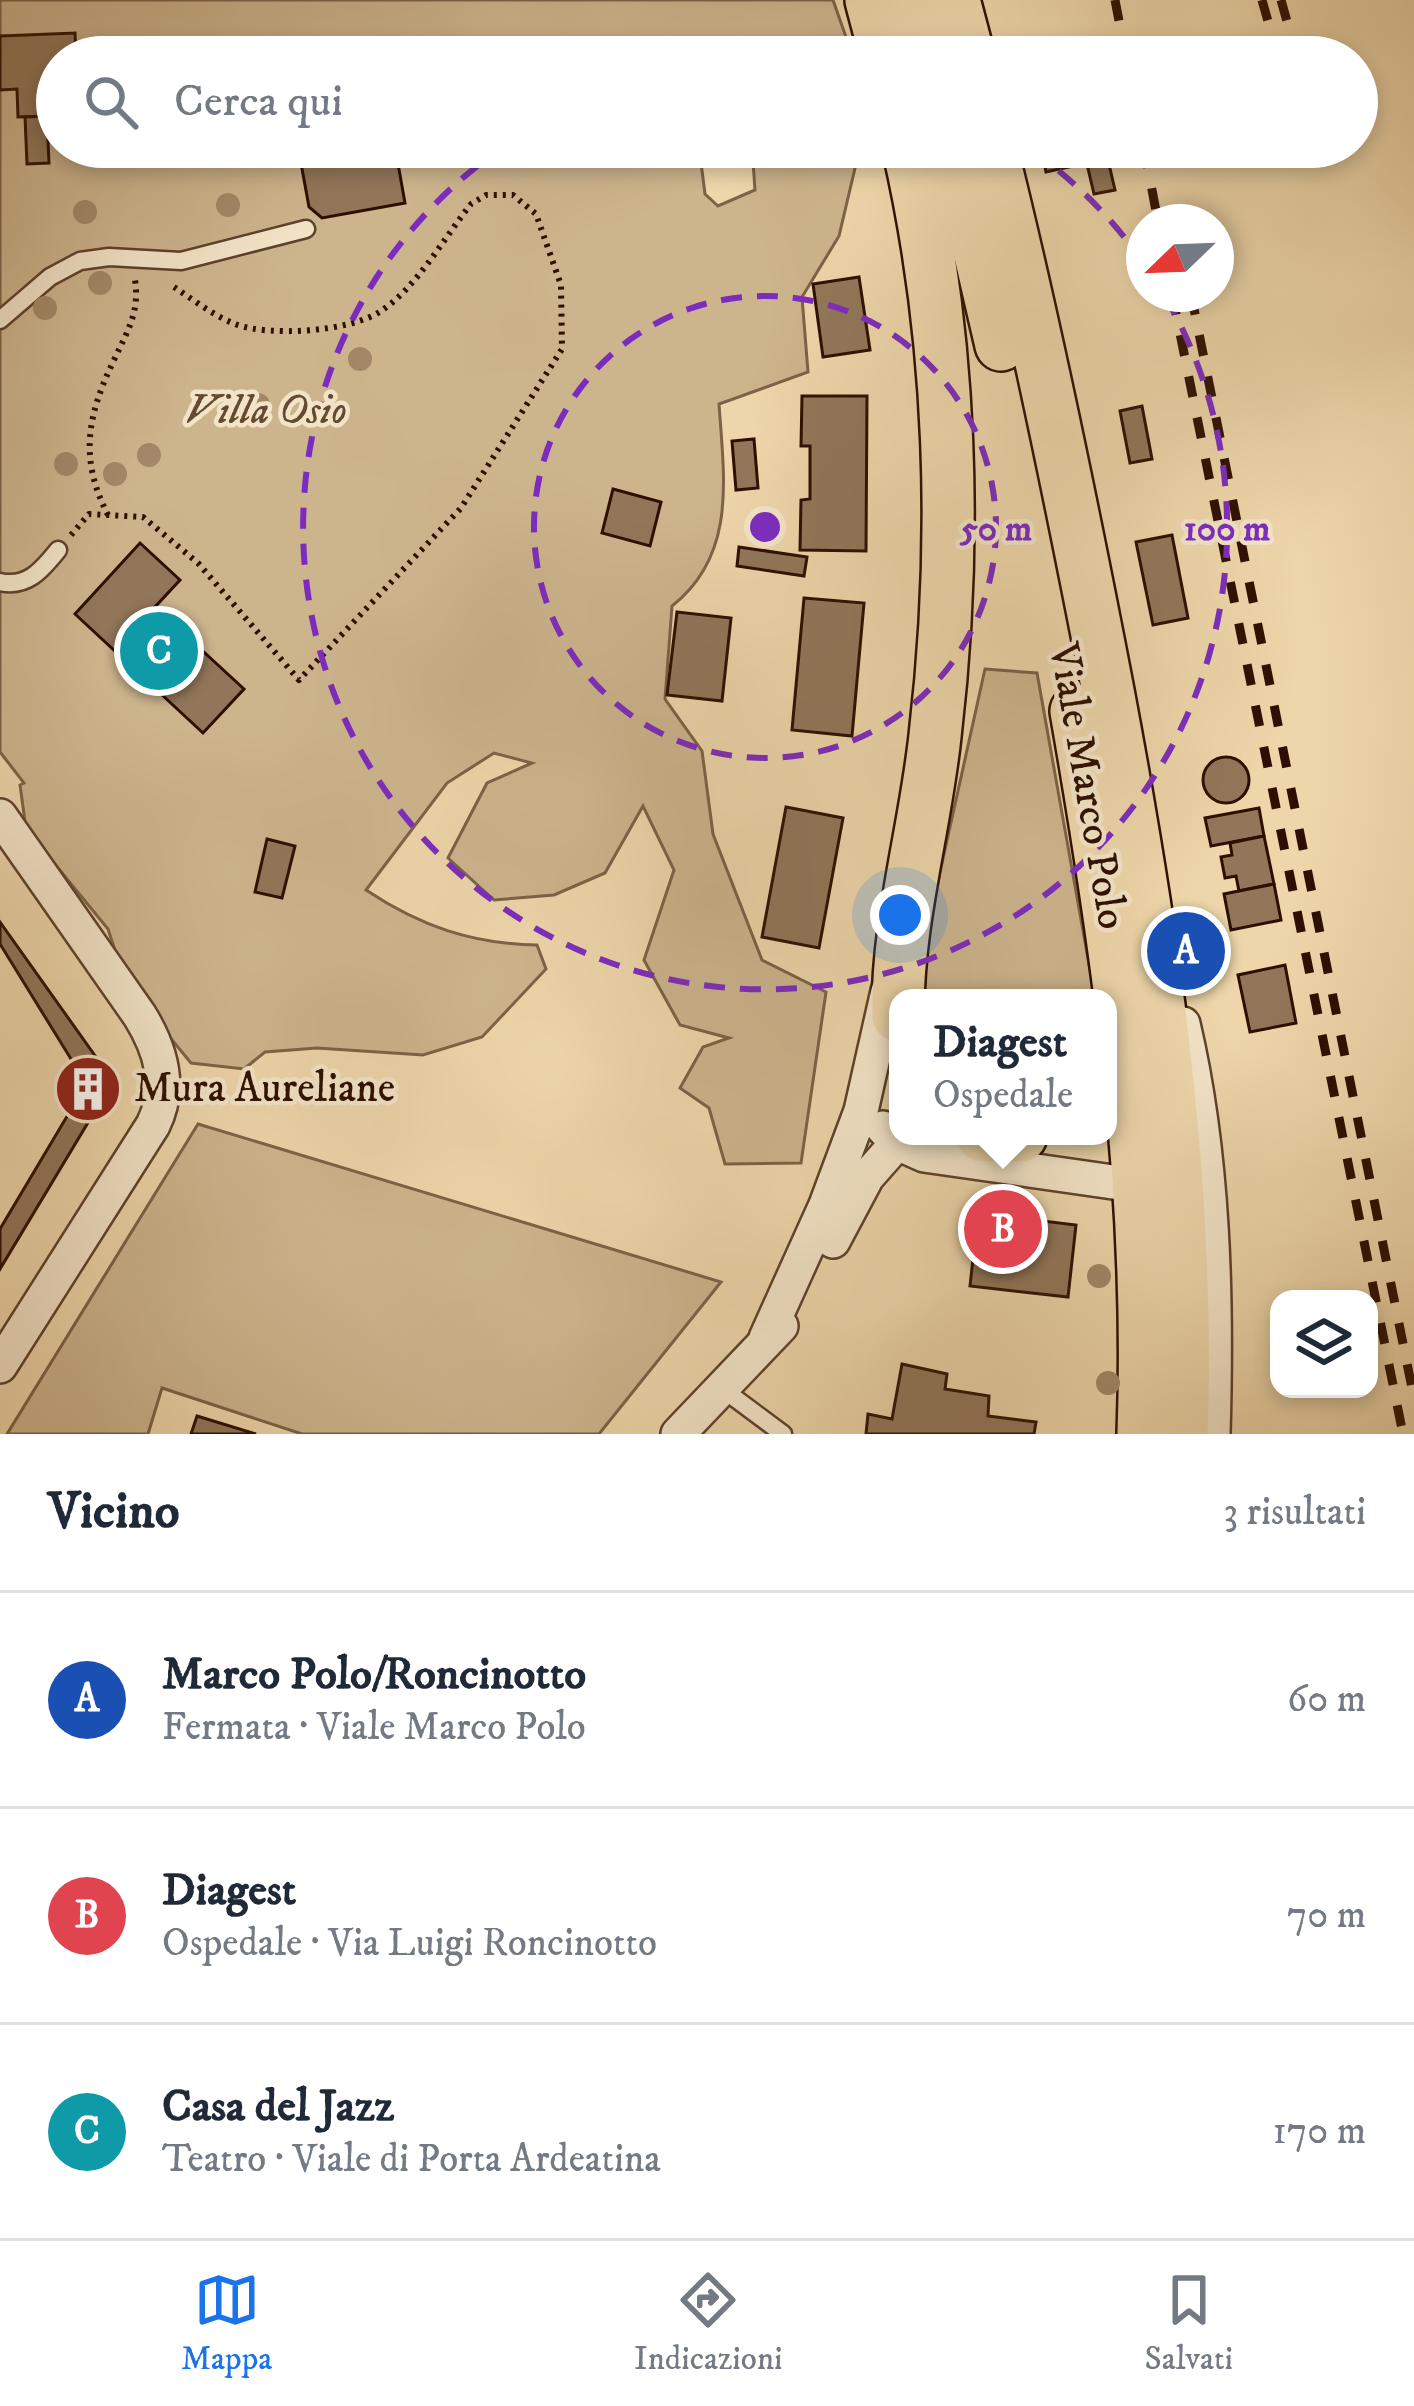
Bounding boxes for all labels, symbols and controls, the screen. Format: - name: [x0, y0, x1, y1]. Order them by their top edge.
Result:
- search box: [36, 36, 1378, 168]
- icon: search: [78, 69, 144, 135]
- text: Cerca qui: [174, 74, 343, 130]
- north arrow: [1126, 204, 1234, 312]
- park label: Villa Osio: [185, 385, 347, 437]
- centre of rings: [744, 506, 786, 548]
- text: 50 m: [959, 507, 1032, 552]
- text: 100 m: [1184, 507, 1270, 552]
- pin: C: [120, 606, 198, 696]
- street label: Viale Marco Polo: [1036, 638, 1138, 933]
- your location: [870, 885, 930, 945]
- pin: A: [1147, 906, 1225, 996]
- popup: [889, 989, 1117, 1145]
- text: Diagest: [933, 1015, 1067, 1071]
- building icon: Mura Aureliane: [53, 1054, 123, 1124]
- place label: Mura Aureliane: [134, 1063, 395, 1115]
- text: Ospedale: [933, 1071, 1073, 1120]
- pin: B: [964, 1184, 1042, 1274]
- map controls: [1270, 1290, 1378, 1398]
- button: layers: [1270, 1290, 1378, 1398]
- text: Vicino: [48, 1480, 179, 1544]
- text: 3 risultati: [1224, 1488, 1366, 1537]
- text: Marco Polo/Roncinotto: [162, 1647, 586, 1703]
- text: A: [75, 1675, 99, 1724]
- text: 60 m: [1287, 1675, 1366, 1724]
- text: Fermata · Viale Marco Polo: [162, 1703, 586, 1752]
- text: Diagest: [162, 1863, 296, 1919]
- text: B: [75, 1891, 99, 1940]
- text: 70 m: [1287, 1891, 1366, 1940]
- text: Ospedale · Via Luigi Roncinotto: [162, 1919, 657, 1968]
- text: Casa del Jazz: [162, 2079, 394, 2135]
- text: C: [74, 2107, 100, 2156]
- text: 170 m: [1272, 2107, 1366, 2156]
- text: Teatro · Viale di Porta Ardeatina: [162, 2135, 661, 2184]
- tab: Mappa: [181, 2267, 272, 2380]
- tab: Indicazioni: [634, 2267, 783, 2380]
- tab: Salvati: [1144, 2267, 1233, 2380]

